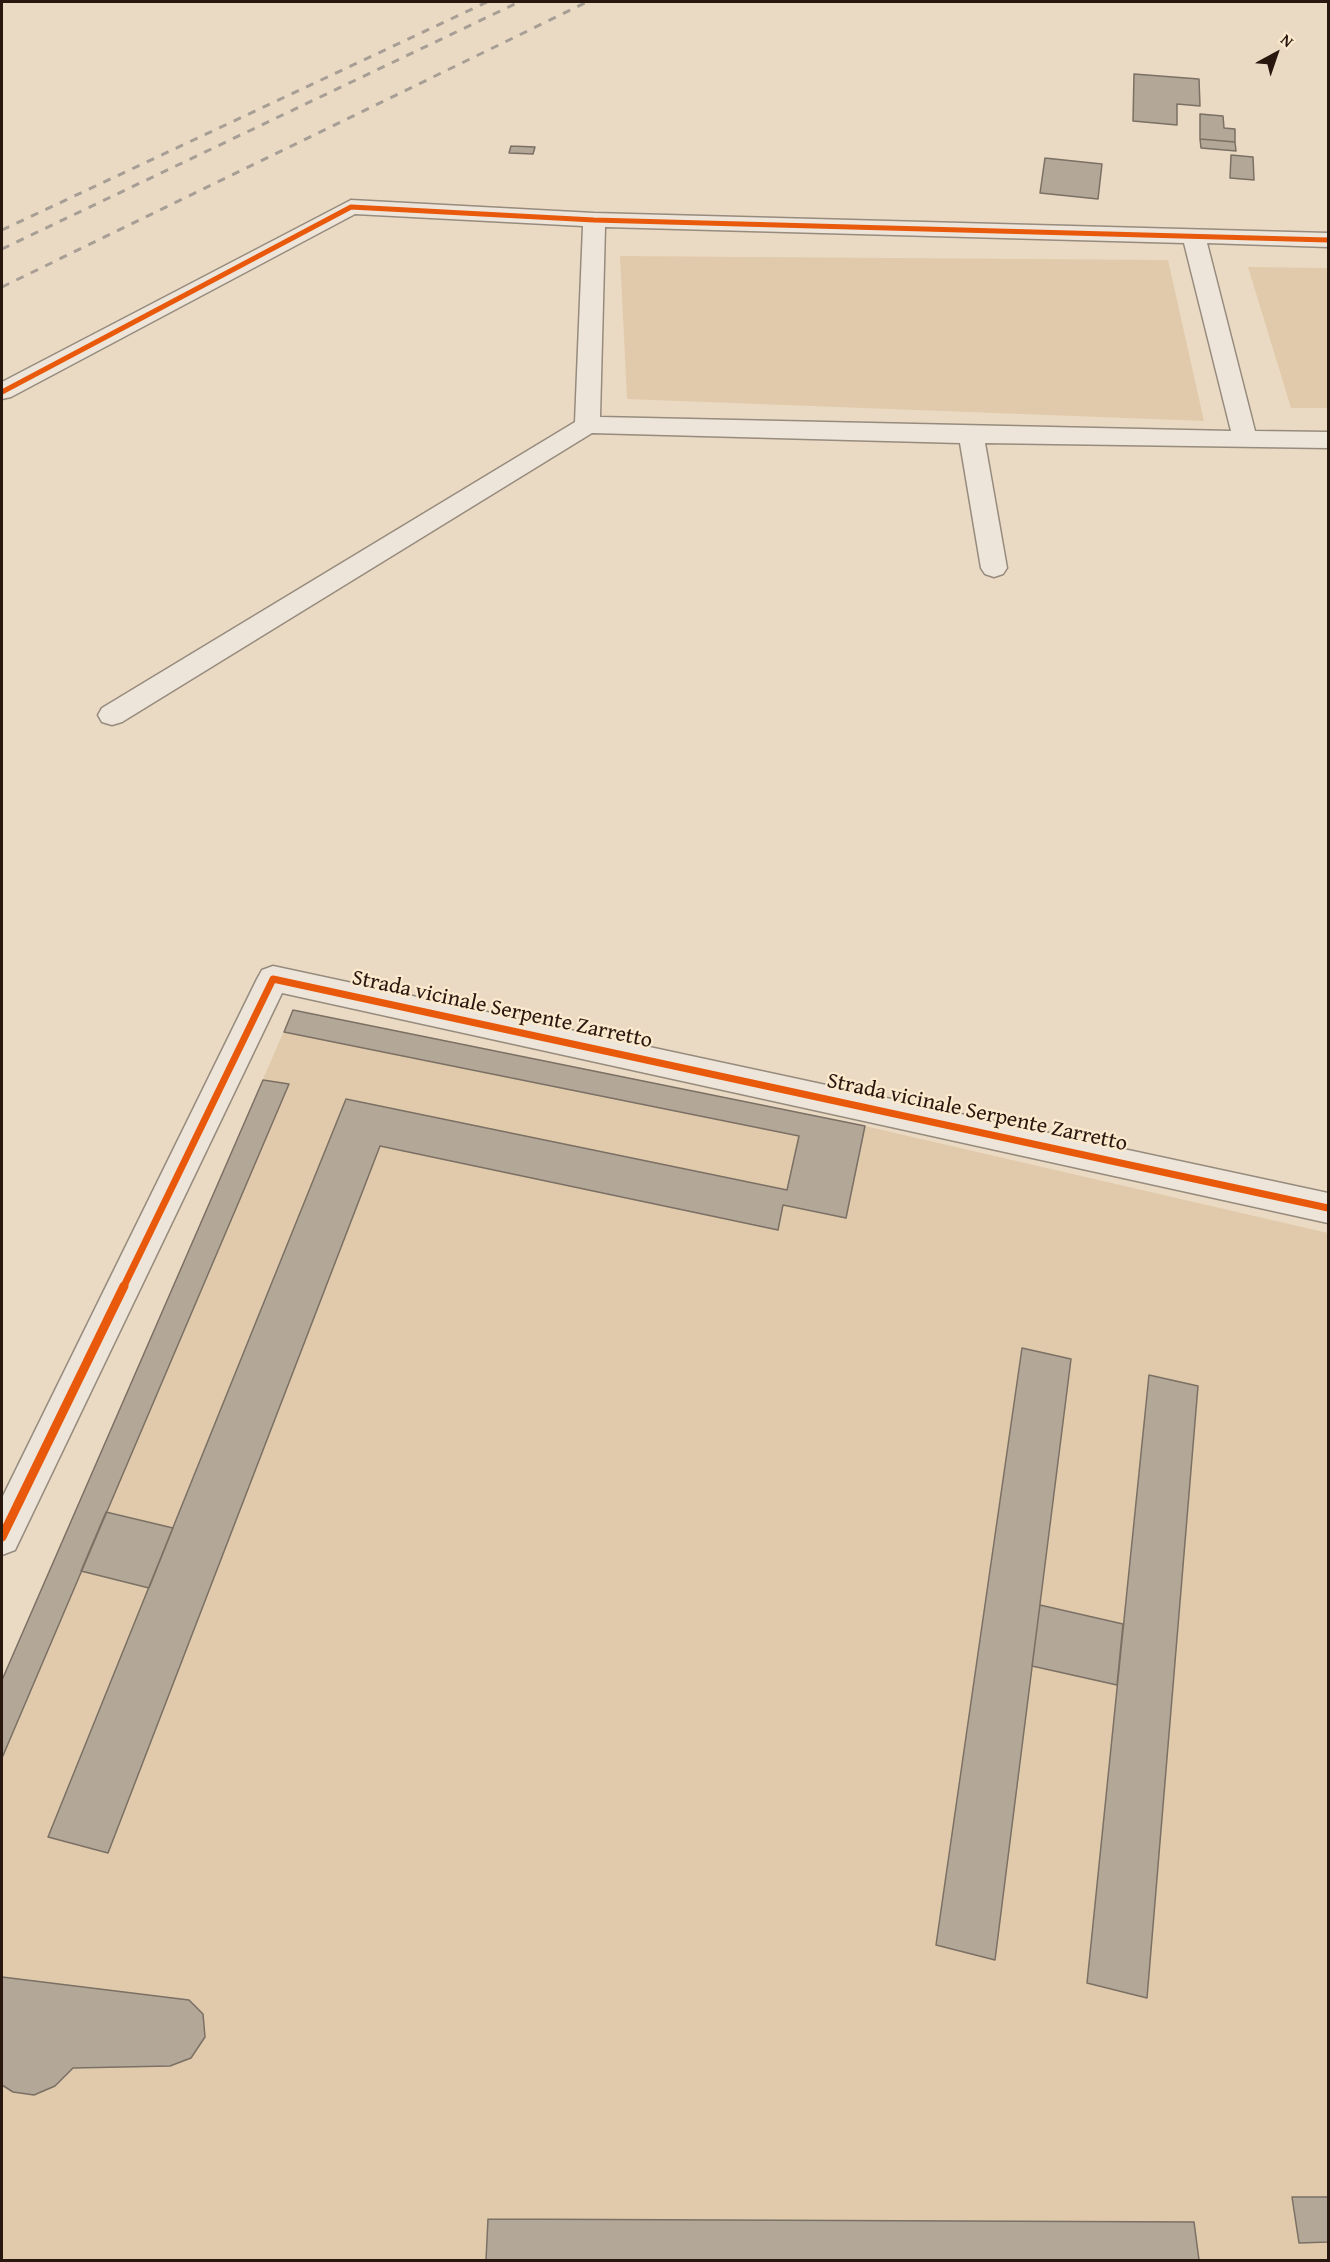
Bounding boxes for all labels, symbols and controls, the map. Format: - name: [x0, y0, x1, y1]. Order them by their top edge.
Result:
- north arrow: [1246, 24, 1306, 84]
- text: N: [1276, 28, 1299, 53]
- street label: Strada vicinale Serpente Zarretto: [349, 965, 655, 1055]
- street label: Strada vicinale Serpente Zarretto: [824, 1068, 1130, 1158]

